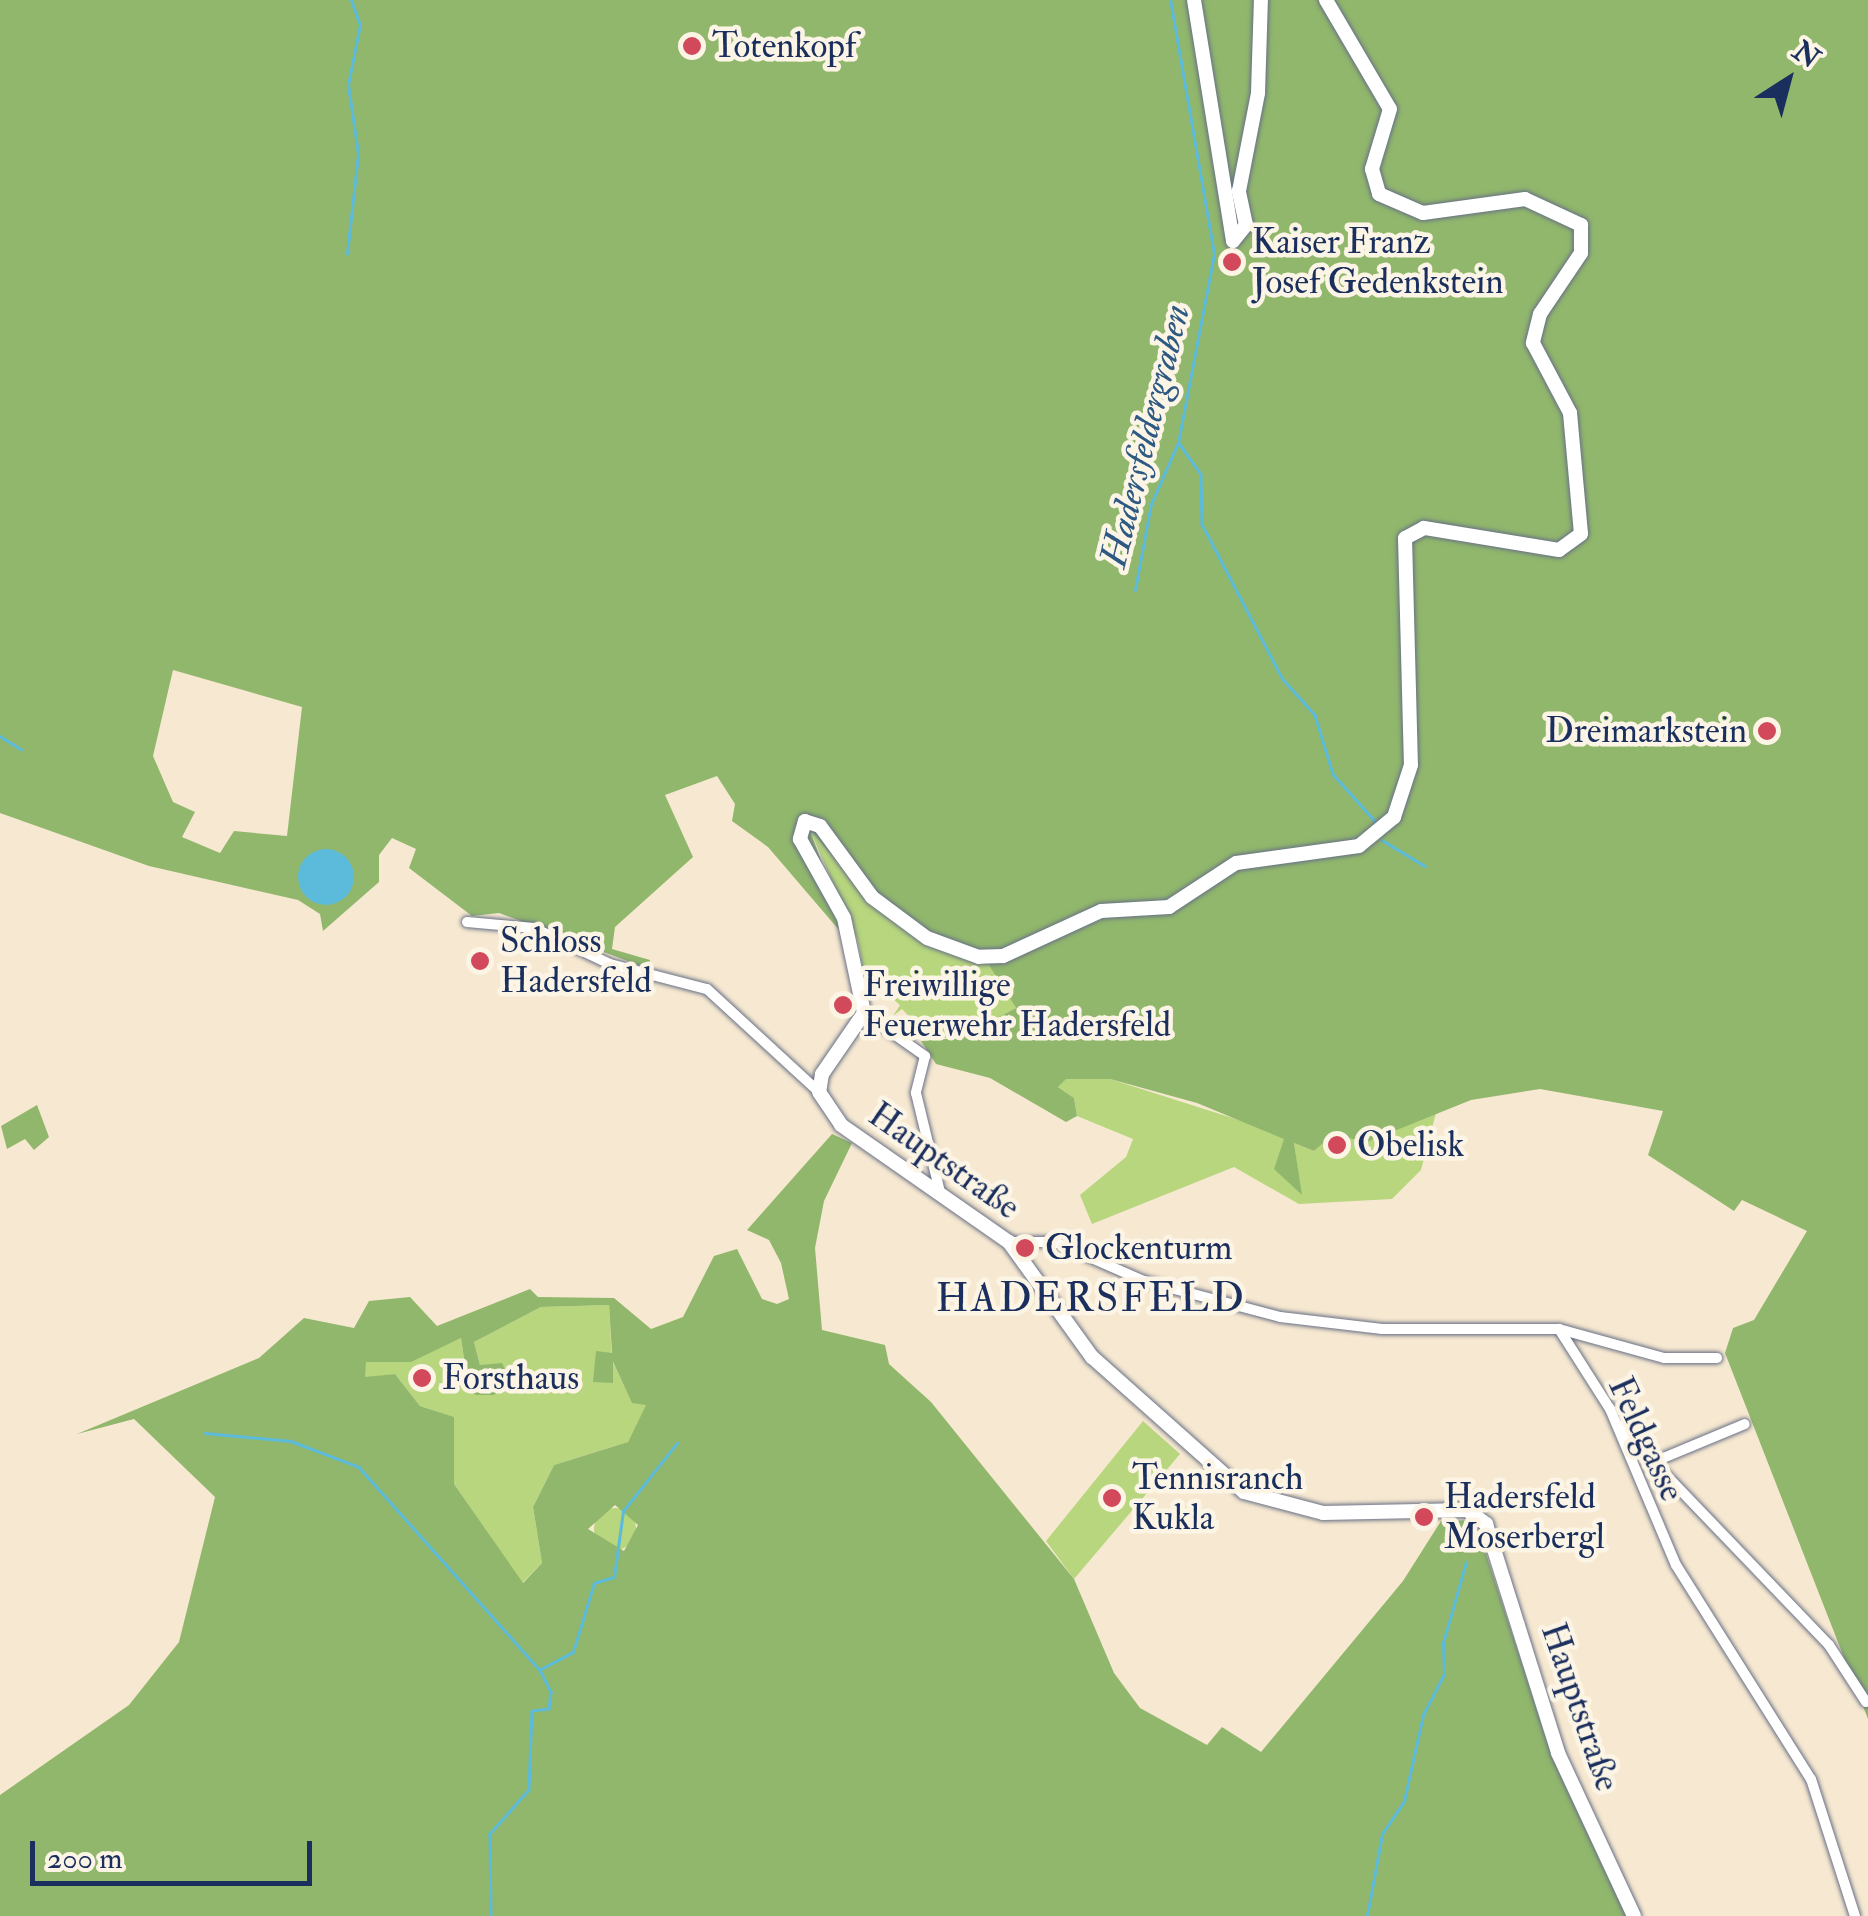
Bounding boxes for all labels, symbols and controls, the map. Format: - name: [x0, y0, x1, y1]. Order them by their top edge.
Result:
- place label: Totenkopf: [712, 25, 856, 67]
- north arrow: [1738, 30, 1838, 130]
- text: N: [1785, 34, 1826, 77]
- marker: Totenkopf: [681, 35, 703, 57]
- place label: Kaiser Franz Josef Gedenkstein: [1252, 221, 1503, 303]
- marker: Kaiser Franz Josef Gedenkstein: [1221, 251, 1243, 273]
- water label: Hadersfeldergraben: [1091, 300, 1201, 572]
- place label: Dreimarkstein: [1545, 710, 1747, 752]
- marker: Dreimarkstein: [1756, 720, 1778, 742]
- place label: Schloss Hadersfeld: [500, 920, 652, 1002]
- marker: Schloss Hadersfeld: [469, 950, 491, 972]
- place label: Freiwillige Feuerwehr Hadersfeld: [863, 964, 1171, 1046]
- marker: Freiwillige Feuerwehr Hadersfeld: [832, 994, 854, 1016]
- street label: Hauptstraße: [860, 1094, 1028, 1228]
- place label: Obelisk: [1357, 1124, 1464, 1166]
- marker: Obelisk: [1326, 1134, 1348, 1156]
- place label: Glockenturm: [1045, 1227, 1233, 1269]
- marker: Glockenturm: [1014, 1237, 1036, 1259]
- district label: HADERSFELD: [936, 1275, 1246, 1323]
- place label: Forsthaus: [442, 1357, 579, 1399]
- marker: Forsthaus: [411, 1367, 433, 1389]
- street label: Feldgasse: [1599, 1370, 1693, 1508]
- place label: Tennisranch Kukla: [1132, 1457, 1303, 1539]
- place label: Hadersfeld Moserbergl: [1444, 1476, 1605, 1558]
- marker: Tennisranch Kukla: [1101, 1487, 1123, 1509]
- marker: Hadersfeld Moserbergl: [1413, 1506, 1435, 1528]
- street label: Hauptstraße: [1532, 1618, 1628, 1796]
- scale bar: [35, 1821, 318, 1883]
- text: 200 m: [47, 1840, 123, 1877]

